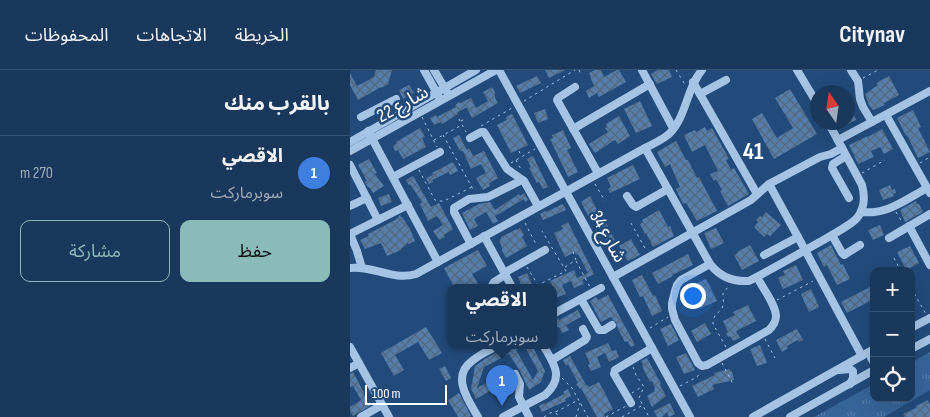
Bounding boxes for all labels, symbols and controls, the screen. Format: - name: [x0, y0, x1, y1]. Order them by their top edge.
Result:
- text: Citynav: [839, 20, 905, 49]
- text: المحفوظات: [25, 25, 109, 46]
- text: الاتجاهات: [137, 25, 207, 46]
- text: الخريطة: [235, 25, 289, 46]
- street label: شارع 22: [373, 81, 433, 129]
- north arrow: [810, 85, 855, 130]
- text: بالقرب منك: [224, 91, 330, 116]
- district label: 41: [743, 137, 764, 166]
- text: الاقصي: [222, 145, 283, 168]
- text: 270 m: [20, 164, 53, 183]
- text: 1: [311, 164, 317, 183]
- text: سوبرماركت: [211, 184, 283, 203]
- street label: شارع 34: [583, 207, 631, 267]
- button: مشاركة: [20, 220, 170, 282]
- button: حفظ: [180, 220, 330, 282]
- map controls: [870, 267, 915, 402]
- button: +: [870, 267, 915, 312]
- your location: [680, 283, 706, 309]
- popup: [447, 284, 557, 349]
- text: الاقصي: [466, 289, 527, 312]
- button: −: [870, 312, 915, 357]
- text: سوبرماركت: [466, 328, 538, 347]
- button: locate: [870, 357, 915, 402]
- pin: 1: [486, 365, 518, 406]
- scale bar: [365, 382, 448, 405]
- text: 100 m: [372, 385, 401, 402]

